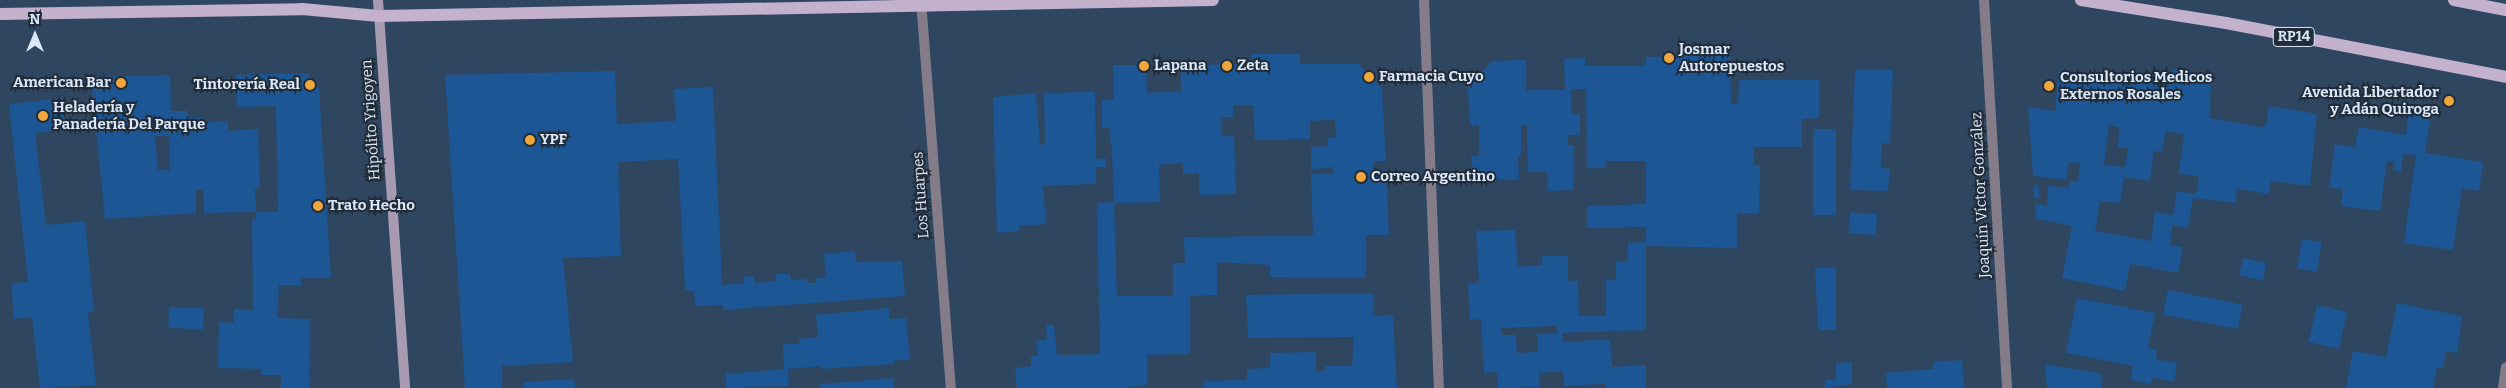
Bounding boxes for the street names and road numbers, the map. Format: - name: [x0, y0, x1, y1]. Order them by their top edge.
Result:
- road number: RP14: [2273, 26, 2315, 48]
- street label: Hipólito Yrigoyen: [358, 59, 384, 181]
- street label: Joaquín Víctor González: [1968, 112, 1994, 278]
- street label: Los Huarpes: [909, 151, 933, 239]

